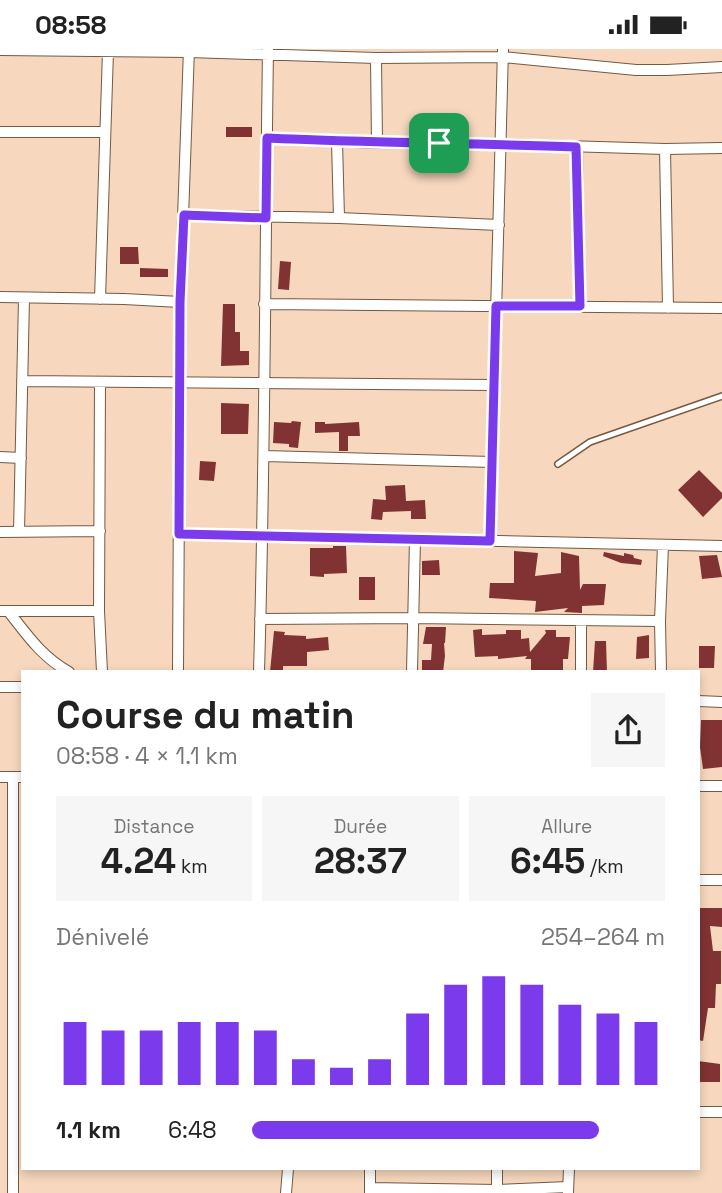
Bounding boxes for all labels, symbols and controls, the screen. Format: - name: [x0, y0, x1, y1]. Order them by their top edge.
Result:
- text: 08:58: [35, 8, 106, 42]
- pin: [409, 113, 469, 173]
- icon: arrive: [420, 124, 458, 162]
- text: Course du matin: [56, 691, 354, 739]
- button: share: [591, 693, 665, 767]
- text: 08:58 · 4 × 1.1 km: [56, 741, 238, 771]
- text: Distance: [114, 814, 195, 839]
- text: Durée: [334, 814, 387, 839]
- text: Allure: [541, 814, 592, 839]
- text: 4.24: [101, 839, 176, 883]
- text: 28:37: [314, 839, 407, 883]
- text: 6:45: [510, 839, 585, 883]
- text: km: [176, 854, 207, 879]
- text: /km: [585, 854, 624, 879]
- text: Dénivelé: [56, 922, 149, 952]
- text: 254–264 m: [541, 922, 665, 952]
- text: 1.1 km: [56, 1115, 121, 1145]
- text: 6:48: [168, 1115, 217, 1145]

